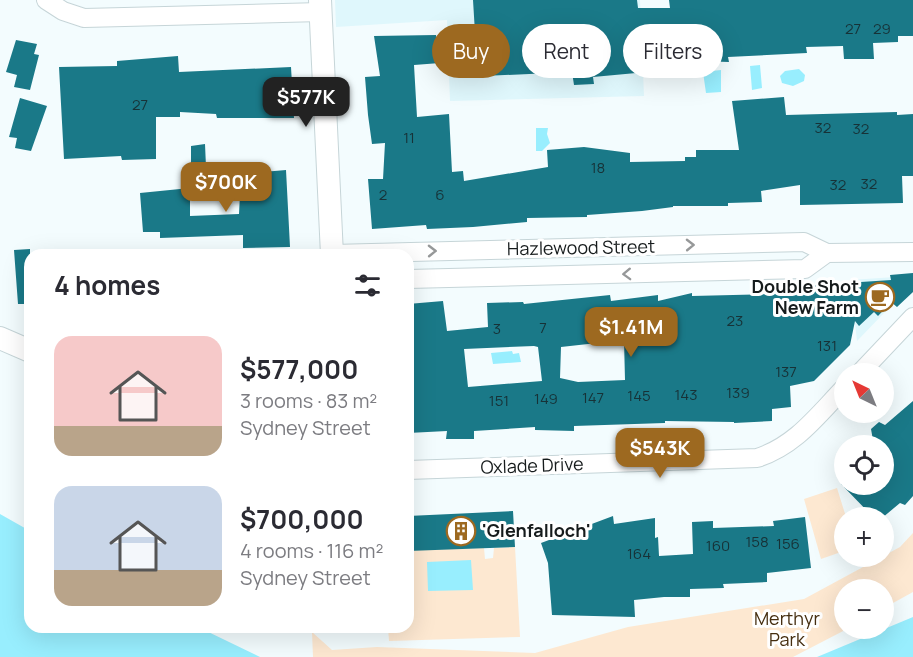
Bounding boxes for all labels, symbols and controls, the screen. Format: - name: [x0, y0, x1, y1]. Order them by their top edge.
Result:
- house number: 27: [845, 18, 861, 39]
- house number: 29: [873, 18, 891, 39]
- chip: Buy: [432, 24, 510, 78]
- chip: Rent: [522, 24, 611, 78]
- chip: Filters: [623, 24, 723, 78]
- pin: $577K: [264, 77, 348, 128]
- text: $577K: [277, 83, 335, 110]
- house number: 27: [132, 94, 148, 115]
- house number: 32: [815, 117, 831, 138]
- house number: 32: [853, 118, 869, 139]
- house number: 11: [403, 127, 415, 148]
- house number: 18: [591, 157, 605, 178]
- pin: $700K: [184, 162, 268, 213]
- text: $700K: [195, 168, 257, 195]
- house number: 32: [861, 173, 877, 194]
- house number: 32: [830, 174, 846, 195]
- house number: 2: [379, 184, 387, 205]
- house number: 6: [435, 184, 445, 205]
- street label: Hazlewood Street: [507, 234, 655, 260]
- one-way arrow: [685, 239, 694, 251]
- one-way arrow: [428, 245, 437, 257]
- text: 4 homes: [54, 267, 160, 303]
- one-way arrow: [623, 267, 632, 280]
- icon: filters: [351, 269, 384, 302]
- place label: Double Shot New Farm: [751, 274, 859, 319]
- cafe icon: Double Shot New Farm: [864, 281, 896, 313]
- pin: $1.41M: [582, 307, 680, 358]
- house number: 23: [727, 310, 743, 331]
- text: $1.41M: [599, 313, 663, 340]
- house number: 7: [539, 317, 547, 338]
- house number: 3: [493, 318, 501, 339]
- house number: 131: [817, 335, 837, 356]
- text: $577,000: [240, 351, 358, 387]
- icon: home: [102, 360, 174, 432]
- house number: 137: [775, 361, 797, 382]
- north arrow: [834, 363, 894, 423]
- map controls: [834, 363, 894, 639]
- house number: 139: [726, 382, 750, 403]
- house number: 143: [675, 384, 698, 405]
- house number: 145: [627, 385, 651, 406]
- text: 3 rooms · 83 m²: [240, 387, 377, 414]
- house number: 147: [582, 387, 604, 408]
- house number: 149: [534, 388, 558, 409]
- house number: 151: [489, 390, 509, 411]
- text: Sydney Street: [240, 414, 371, 441]
- pin: $543K: [618, 428, 702, 479]
- text: $543K: [629, 434, 691, 461]
- button: locate: [834, 435, 894, 495]
- street label: Oxlade Drive: [480, 451, 584, 479]
- text: $700,000: [240, 501, 364, 537]
- button: +: [834, 507, 894, 567]
- icon: home: [102, 510, 174, 582]
- building icon: 'Glenfalloch': [445, 515, 477, 547]
- place label: 'Glenfalloch': [482, 518, 591, 542]
- house number: 158: [745, 531, 769, 552]
- house number: 156: [776, 533, 800, 554]
- house number: 160: [706, 535, 730, 556]
- text: 4 rooms · 116 m²: [240, 537, 383, 564]
- house number: 164: [627, 543, 651, 564]
- text: Sydney Street: [240, 564, 371, 591]
- button: −: [834, 579, 894, 639]
- park label: Merthyr Park: [754, 606, 821, 651]

